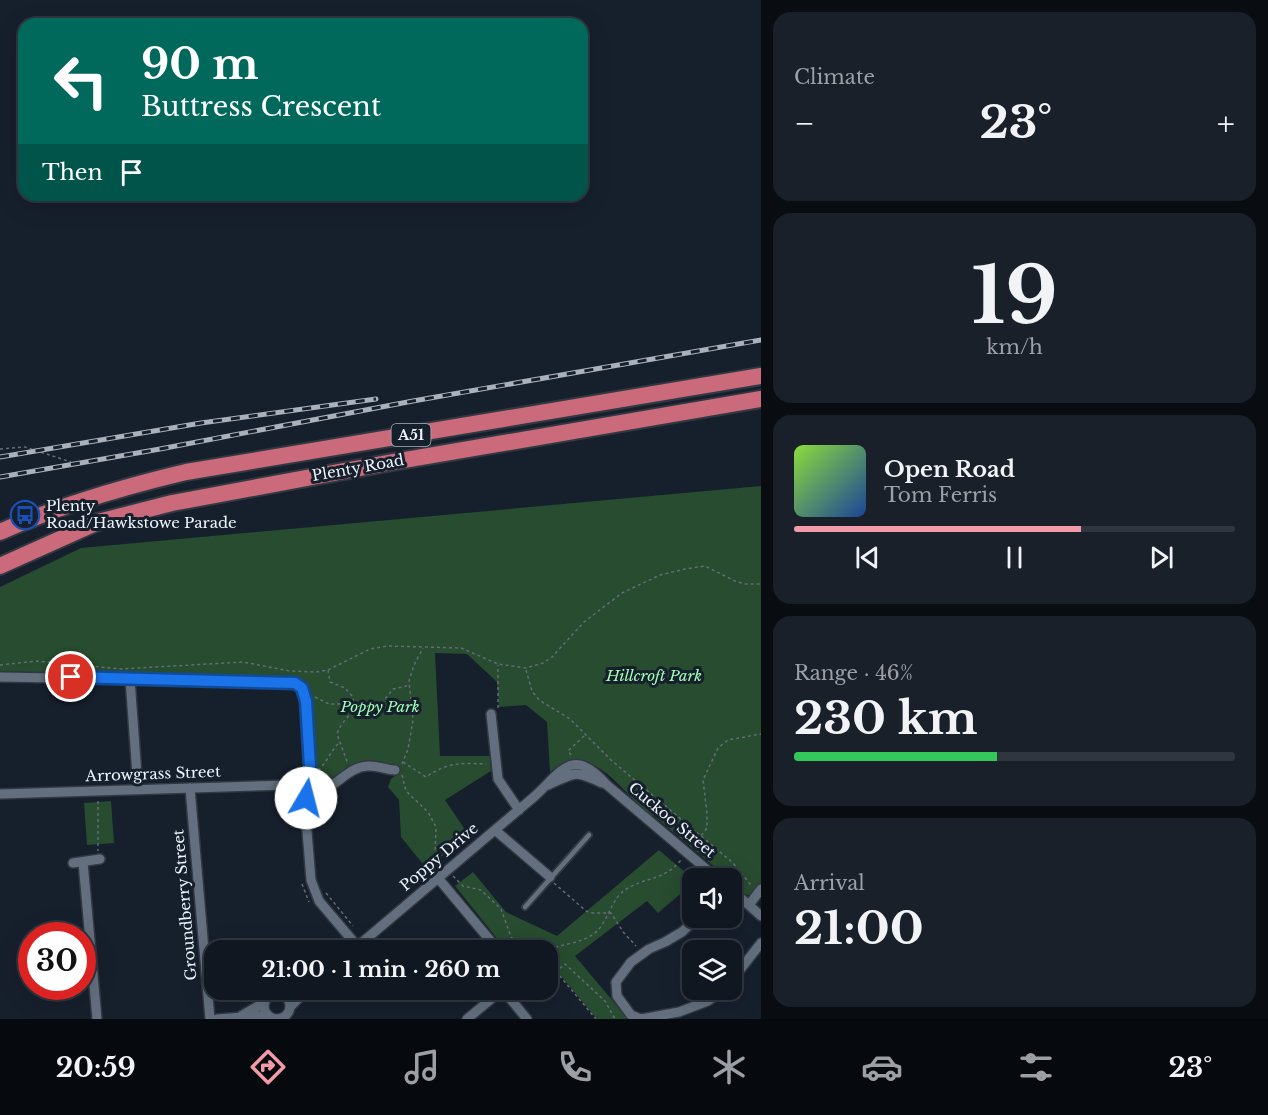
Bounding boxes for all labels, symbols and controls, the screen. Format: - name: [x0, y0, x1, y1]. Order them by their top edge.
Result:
- text: 90 m: [141, 38, 259, 90]
- icon: left: [42, 42, 120, 120]
- text: Climate: [794, 65, 875, 89]
- text: Buttress Crescent: [141, 90, 381, 123]
- text: 23°: [979, 94, 1052, 150]
- text: −: [794, 103, 815, 144]
- text: +: [1217, 103, 1235, 144]
- icon: arrive: [115, 156, 148, 189]
- text: Then: [42, 159, 103, 186]
- text: 19: [971, 247, 1058, 344]
- text: km/h: [986, 335, 1043, 359]
- road number: A51: [392, 424, 430, 446]
- street label: Plenty Road: [310, 450, 405, 485]
- text: Open Road: [884, 456, 1015, 483]
- text: Tom Ferris: [884, 483, 997, 507]
- place label: Plenty Road/Hawkstowe Parade: [46, 496, 237, 532]
- bus stop icon: Plenty Road/Hawkstowe Parade: [9, 499, 41, 531]
- icon: previous: [851, 541, 884, 574]
- icon: pause: [998, 541, 1031, 574]
- icon: next: [1145, 541, 1178, 574]
- pin: [45, 651, 96, 702]
- icon: arrive: [54, 660, 87, 693]
- text: Range · 46%: [794, 661, 913, 685]
- park label: Hillcroft Park: [605, 666, 702, 685]
- text: 230 km: [794, 690, 978, 746]
- park label: Poppy Park: [339, 697, 420, 716]
- street label: Arrowgrass Street: [84, 762, 221, 785]
- position arrow: [274, 766, 338, 830]
- street label: Cuckoo Street: [625, 778, 720, 862]
- street label: Poppy Drive: [396, 818, 482, 895]
- street label: Groundberry Street: [168, 828, 201, 981]
- map controls: [682, 868, 742, 1000]
- button: sound: [682, 868, 742, 928]
- text: Arrival: [794, 871, 865, 895]
- text: 21:00: [794, 900, 924, 956]
- speed limit sign: 30: [18, 922, 96, 1000]
- button: layers: [682, 940, 742, 1000]
- text: 21:00 · 1 min · 260 m: [262, 956, 500, 983]
- icon: directions: [247, 1046, 289, 1088]
- icon: music: [401, 1046, 443, 1088]
- icon: phone: [554, 1046, 596, 1088]
- icon: climate: [708, 1046, 750, 1088]
- icon: car: [861, 1046, 903, 1088]
- icon: filters: [1015, 1046, 1057, 1088]
- text: 20:59: [56, 1051, 136, 1084]
- text: 23°: [1168, 1051, 1212, 1084]

